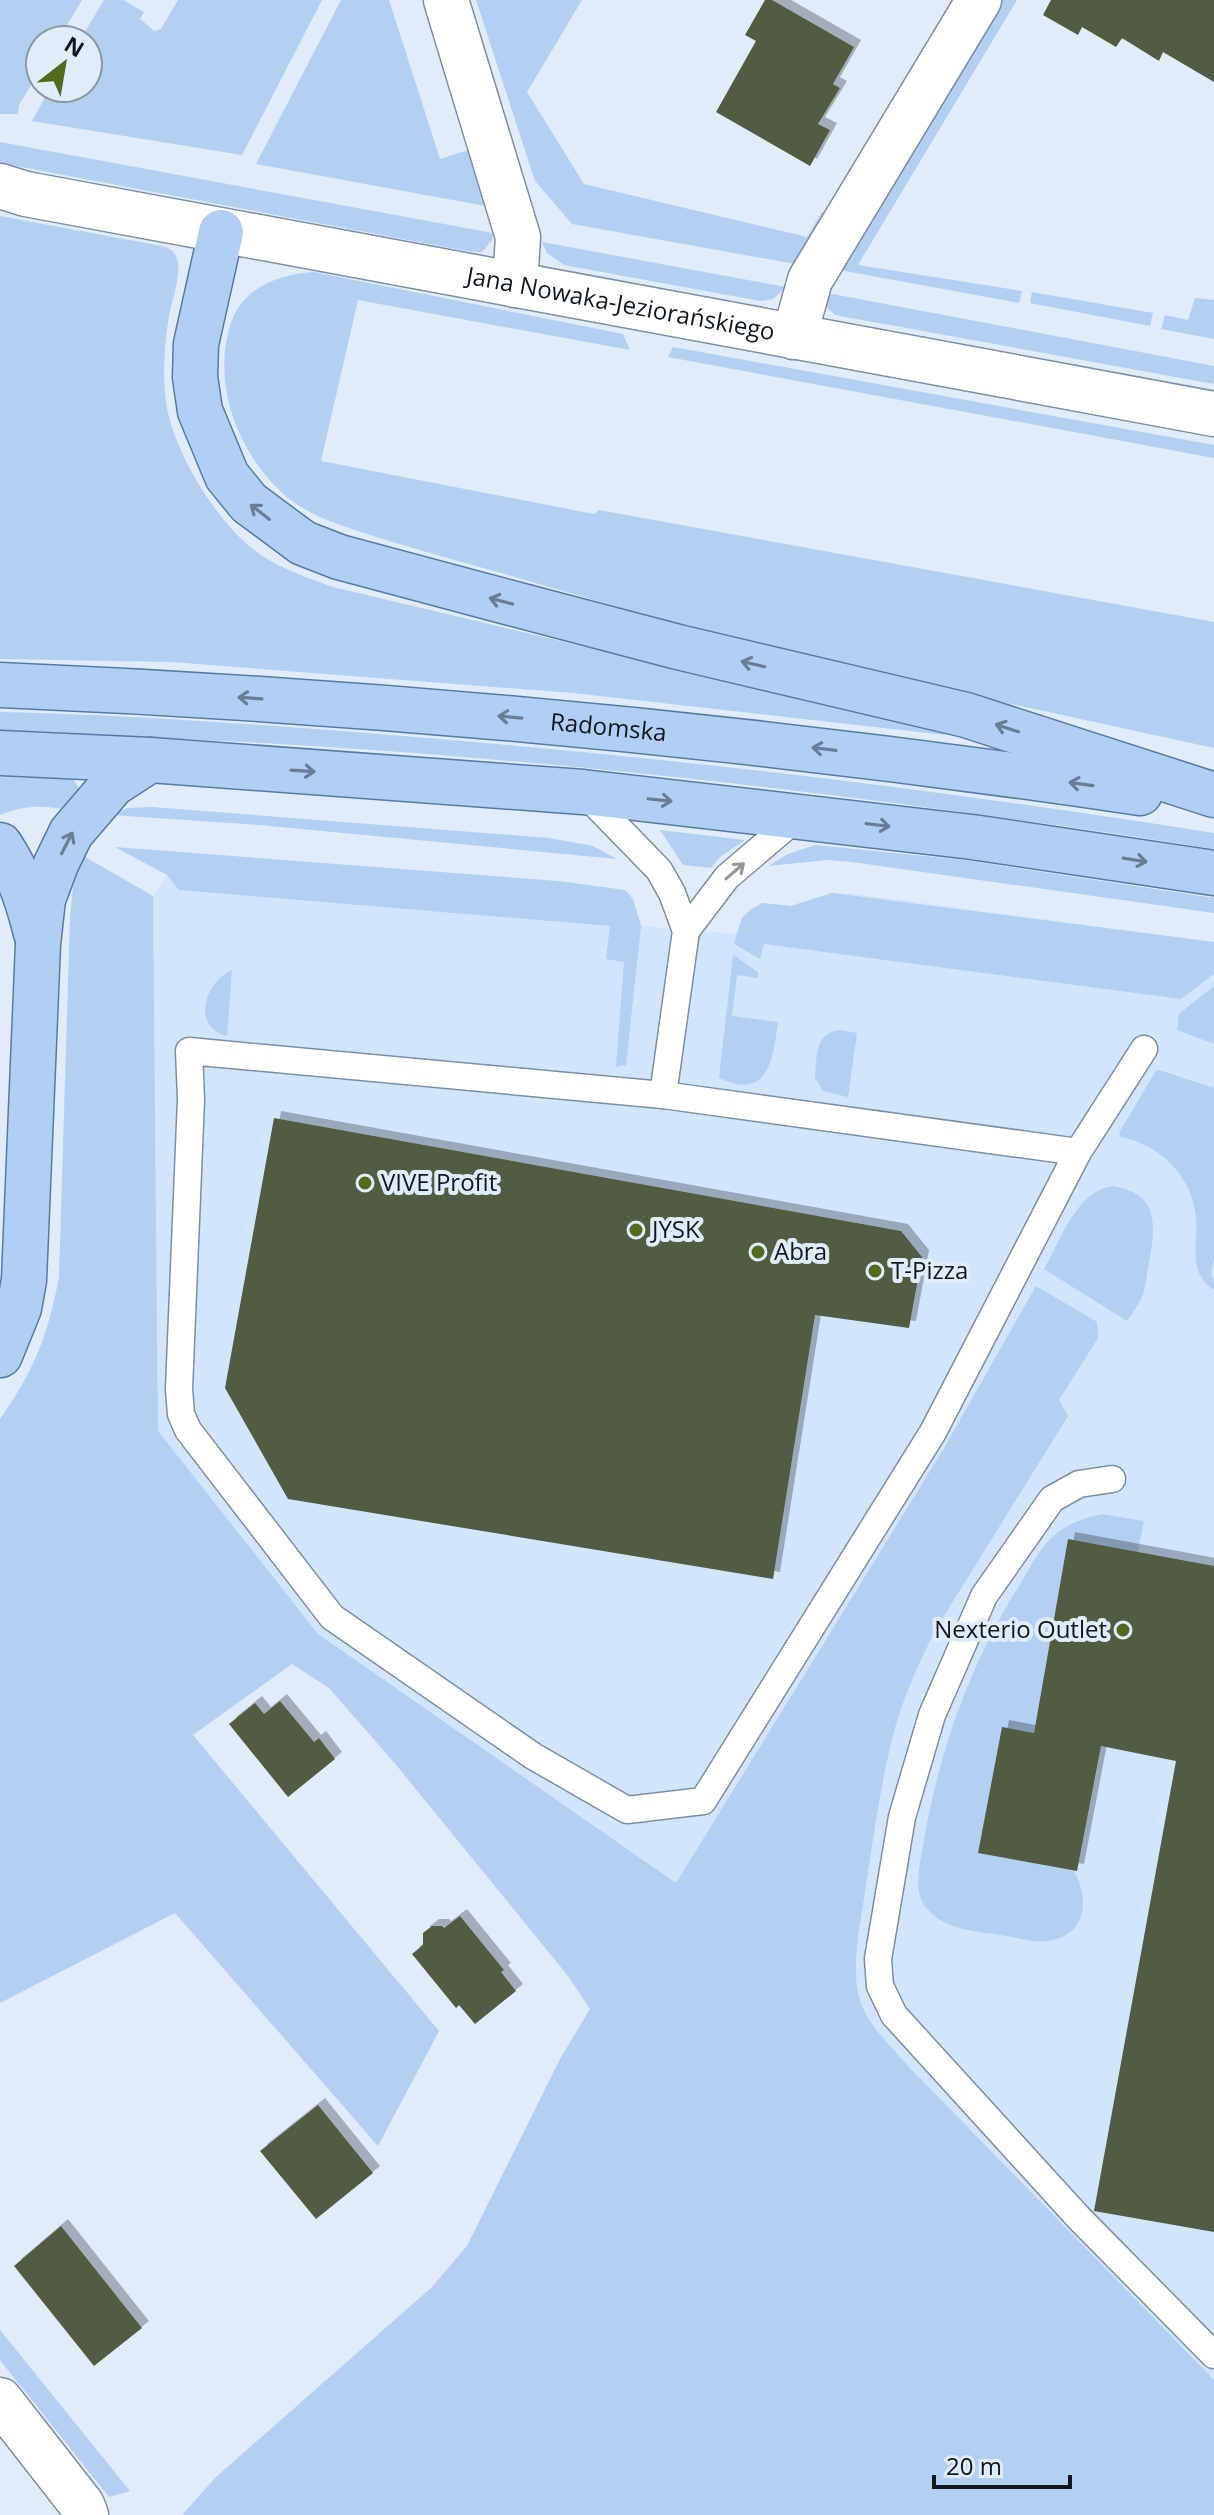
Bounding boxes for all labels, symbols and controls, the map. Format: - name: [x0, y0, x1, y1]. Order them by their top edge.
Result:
- north arrow: [24, 24, 104, 104]
- text: N: [59, 29, 90, 63]
- street label: Jana Nowaka-Jeziorańskiego: [462, 258, 778, 347]
- one-way arrow: [250, 503, 271, 521]
- one-way arrow: [489, 592, 515, 607]
- one-way arrow: [741, 656, 767, 671]
- one-way arrow: [237, 690, 264, 705]
- street label: Radomska: [549, 704, 668, 748]
- one-way arrow: [497, 709, 523, 724]
- one-way arrow: [994, 720, 1020, 735]
- one-way arrow: [811, 742, 838, 757]
- one-way arrow: [289, 764, 316, 779]
- one-way arrow: [1069, 776, 1095, 791]
- one-way arrow: [647, 793, 673, 808]
- one-way arrow: [864, 818, 890, 833]
- one-way arrow: [59, 831, 75, 855]
- one-way arrow: [1122, 853, 1147, 868]
- one-way arrow: [725, 862, 745, 880]
- place label: VIVE Profit: [381, 1165, 497, 1198]
- marker: VIVE Profit: [356, 1174, 374, 1192]
- place label: JYSK: [650, 1212, 700, 1245]
- marker: JYSK: [627, 1221, 645, 1239]
- place label: Abra: [774, 1234, 827, 1267]
- marker: Abra: [749, 1243, 767, 1261]
- place label: T-Pizza: [891, 1253, 968, 1286]
- marker: T-Pizza: [866, 1262, 884, 1280]
- place label: Nexterio Outlet: [934, 1612, 1107, 1645]
- marker: Nexterio Outlet: [1114, 1621, 1132, 1639]
- scale bar: [934, 2439, 1070, 2489]
- text: 20 m: [946, 2449, 1002, 2482]

